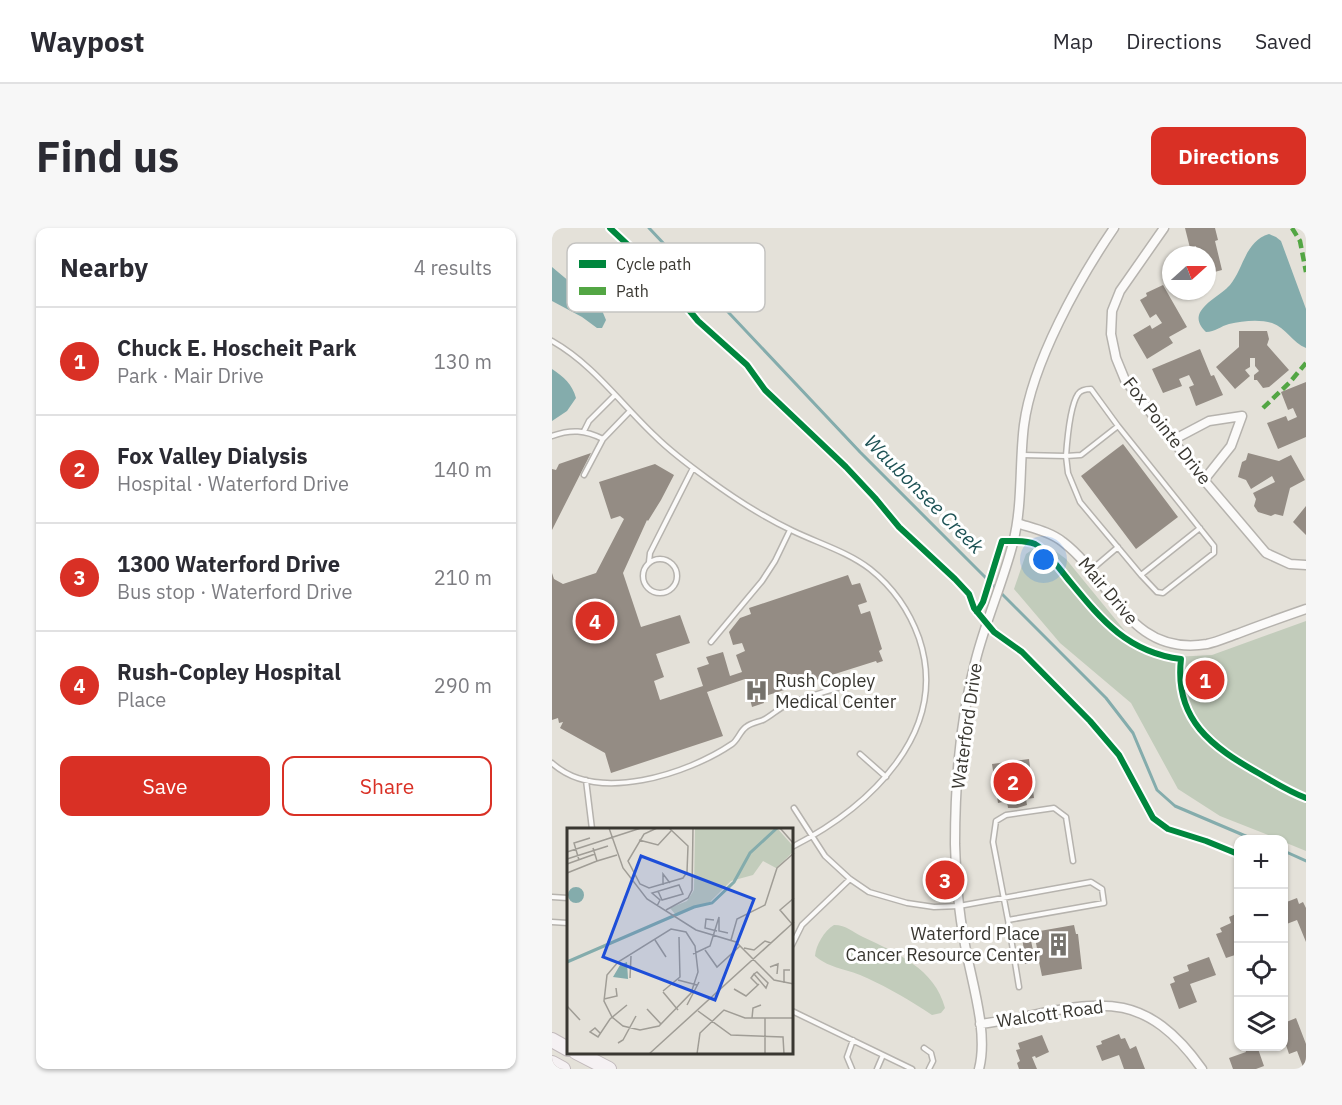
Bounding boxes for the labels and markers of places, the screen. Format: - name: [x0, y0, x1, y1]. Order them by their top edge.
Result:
- pin: 4: [576, 598, 615, 644]
- pin: 1: [1186, 658, 1224, 702]
- place label: Rush Copley Medical Center: [775, 669, 897, 713]
- hospital icon: Rush Copley Medical Center: [744, 678, 770, 704]
- pin: 2: [994, 760, 1032, 804]
- pin: 3: [926, 858, 964, 902]
- place label: Waterford Place Cancer Resource Center: [845, 922, 1040, 966]
- building icon: Waterford Place Cancer Resource Center: [1045, 931, 1071, 957]

